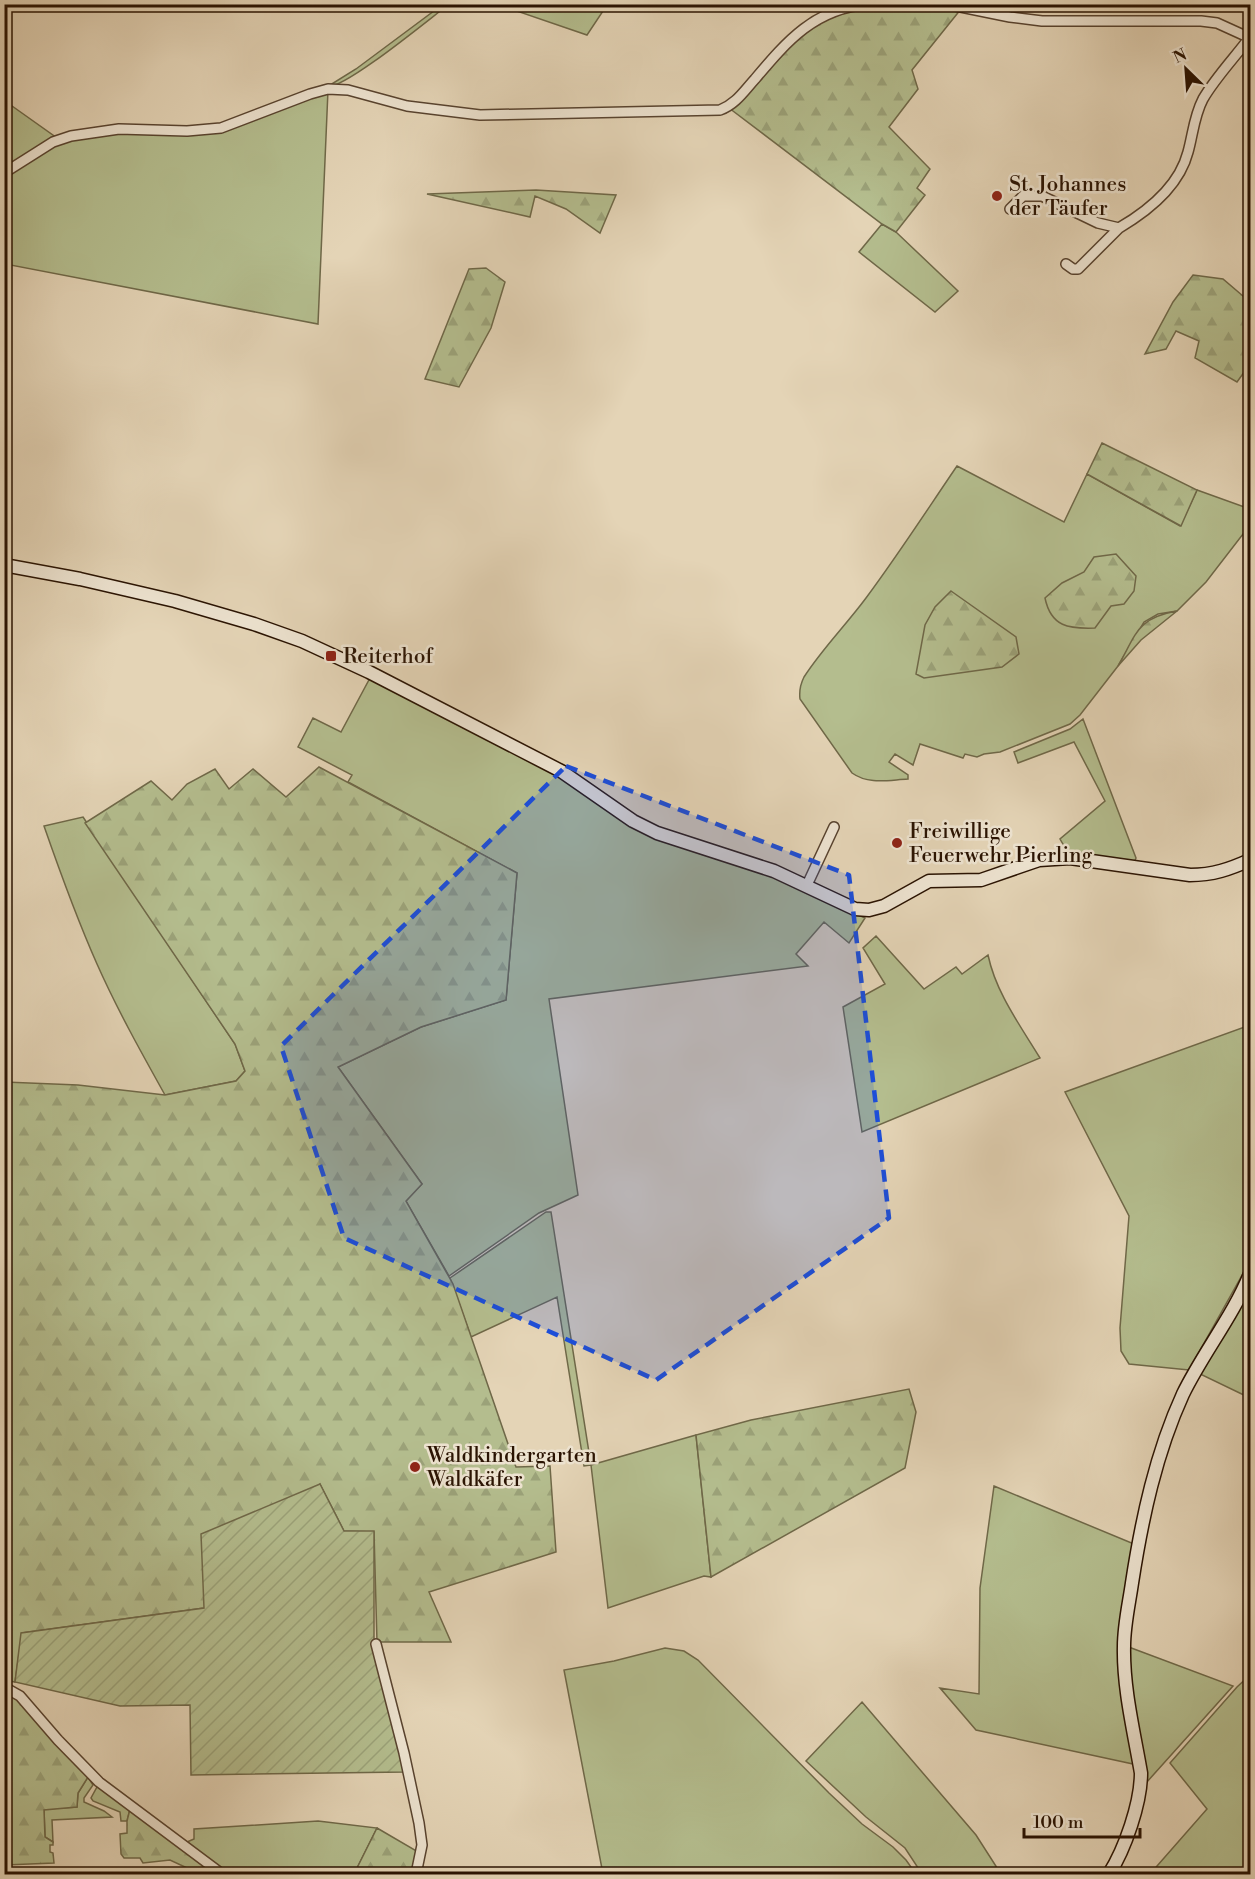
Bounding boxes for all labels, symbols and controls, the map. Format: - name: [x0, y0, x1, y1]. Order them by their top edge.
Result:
- north arrow: [1156, 39, 1216, 99]
- text: N: [1170, 44, 1190, 68]
- place label: St. Johannes der Täufer: [1009, 172, 1126, 222]
- marker: St. Johannes der Täufer: [990, 189, 1004, 203]
- place label: Reiterhof: [343, 644, 434, 670]
- marker: Reiterhof: [324, 649, 338, 663]
- place label: Freiwillige Feuerwehr Pierling: [909, 819, 1093, 869]
- marker: Freiwillige Feuerwehr Pierling: [890, 836, 904, 850]
- place label: Waldkindergarten Waldkäfer: [426, 1443, 597, 1493]
- marker: Waldkindergarten Waldkäfer: [408, 1460, 422, 1474]
- scale bar: [1024, 1801, 1140, 1839]
- text: 100 m: [1033, 1811, 1084, 1834]

